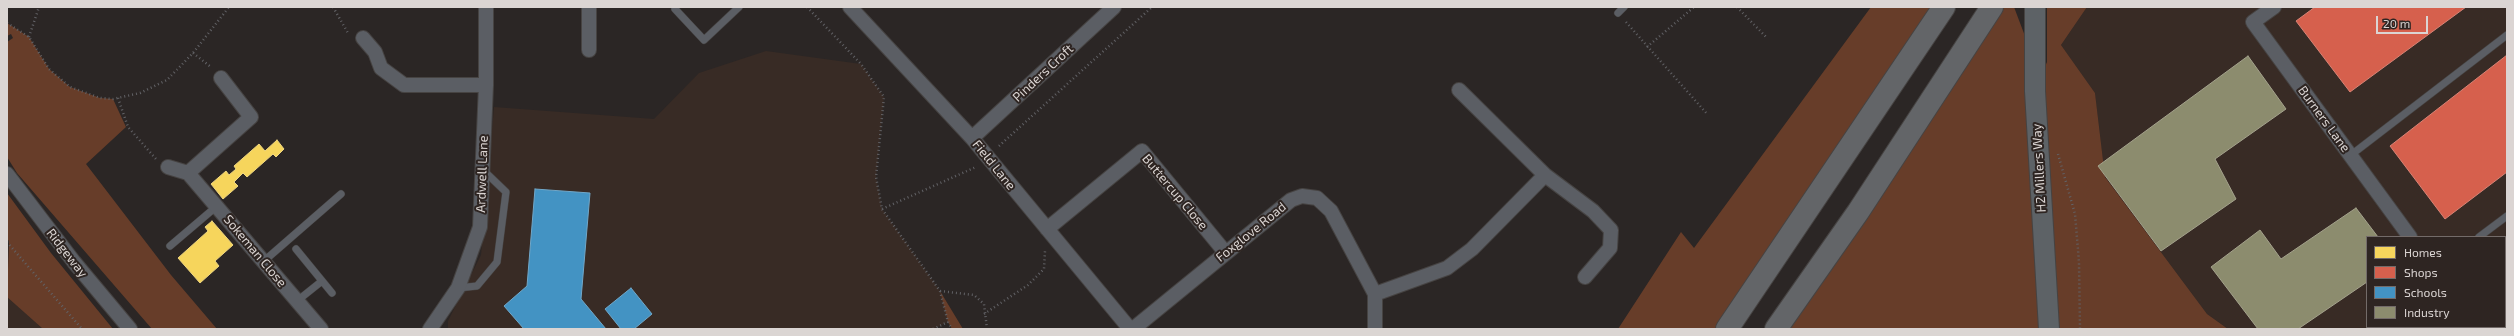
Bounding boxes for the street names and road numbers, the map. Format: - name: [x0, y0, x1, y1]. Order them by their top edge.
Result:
- street label: Pinders Croft: [1009, 41, 1077, 105]
- street label: Burners Lane: [2295, 83, 2353, 155]
- street label: H2 Millers Way: [2029, 123, 2049, 213]
- street label: Ardwell Lane: [473, 135, 491, 213]
- street label: Field Lane: [969, 137, 1019, 193]
- street label: Buttercup Close: [1139, 151, 1211, 233]
- street label: Foxglove Road: [1213, 199, 1289, 265]
- street label: Sokeman Close: [220, 212, 290, 290]
- street label: Ridgeway: [43, 226, 91, 280]

